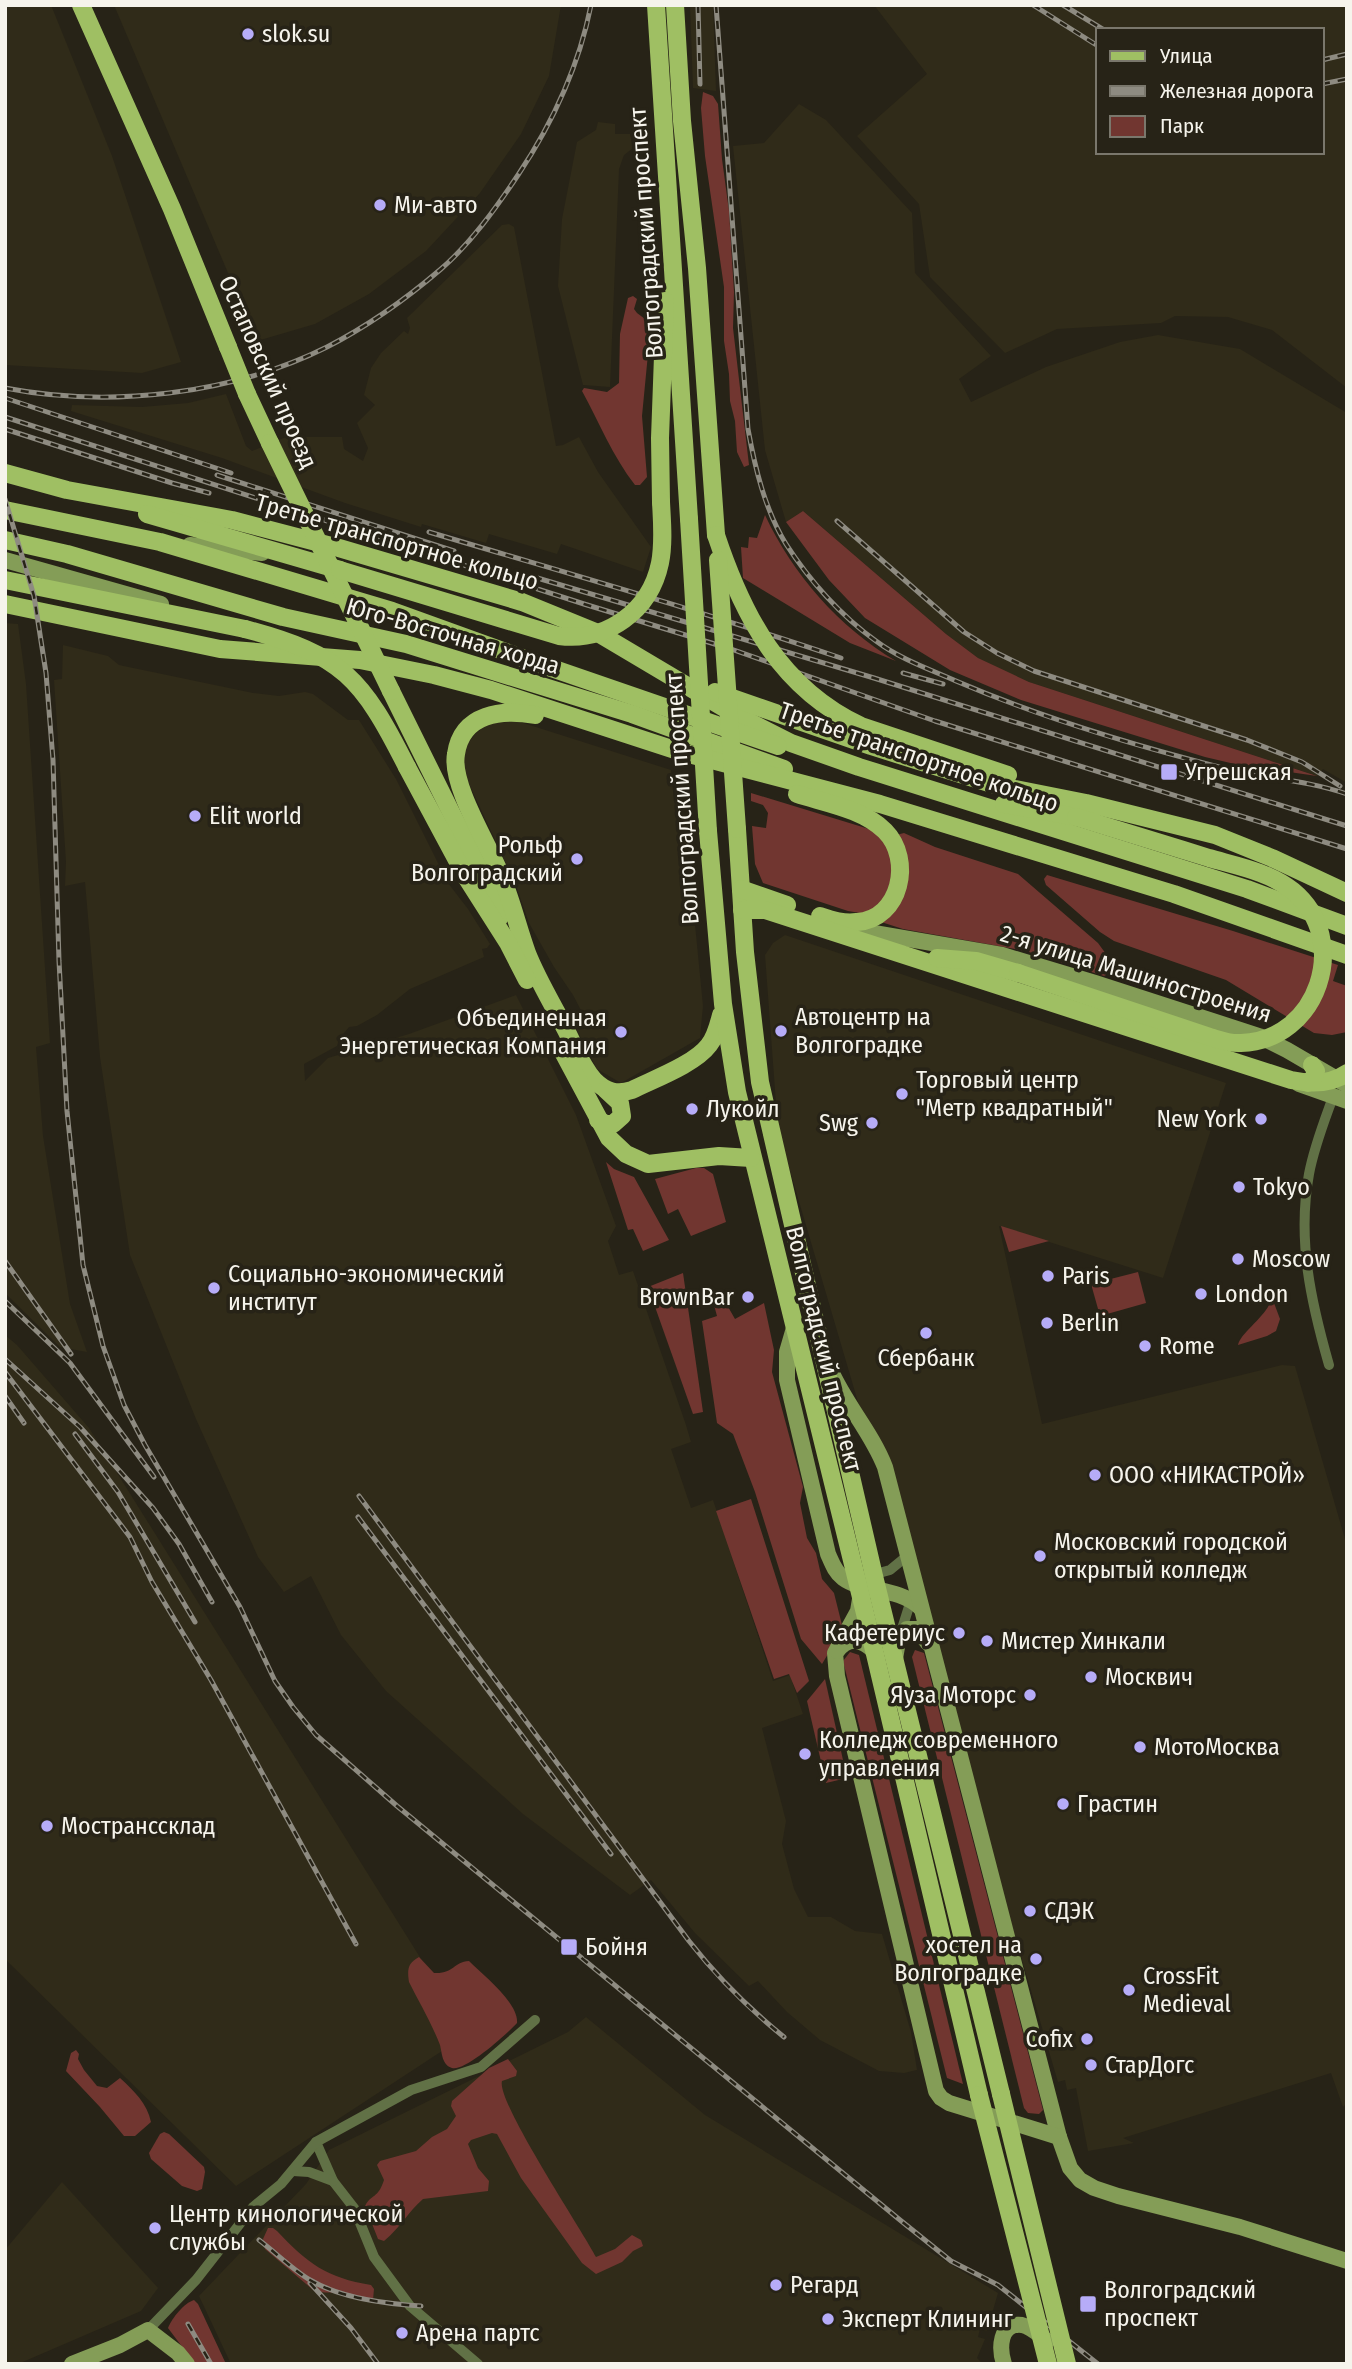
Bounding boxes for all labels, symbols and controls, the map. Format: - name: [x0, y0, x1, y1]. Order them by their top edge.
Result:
- place label: slok.su: [262, 20, 330, 48]
- marker: slok.su: [240, 26, 256, 42]
- legend: [1096, 28, 1324, 154]
- text: Улица: [1159, 43, 1213, 69]
- text: Железная дорога: [1160, 78, 1314, 104]
- street label: Волгоградский проспект: [623, 106, 669, 360]
- text: Парк: [1160, 113, 1204, 139]
- place label: Ми-авто: [394, 191, 478, 219]
- marker: Ми-авто: [372, 197, 388, 213]
- street label: Остаповский проезд: [213, 271, 323, 473]
- street label: Третье транспортное кольцо: [252, 488, 542, 596]
- street label: Юго-Восточная хорда: [343, 592, 563, 680]
- street label: Волгоградский проспект: [659, 672, 705, 926]
- street label: Третье транспортное кольцо: [776, 696, 1062, 818]
- place label: Угрешская: [1184, 758, 1292, 786]
- marker: Угрешская: [1159, 762, 1179, 782]
- place label: Elit world: [209, 802, 302, 830]
- marker: Elit world: [187, 808, 203, 824]
- place label: Рольф Волгоградский: [411, 831, 563, 887]
- marker: Рольф Волгоградский: [569, 851, 585, 867]
- street label: 2-я улица Машиностроения: [997, 919, 1275, 1029]
- place label: Автоцентр на Волгоградке: [795, 1003, 931, 1059]
- place label: Объединенная Энергетическая Компания: [339, 1004, 607, 1060]
- marker: Автоцентр на Волгоградке: [773, 1023, 789, 1039]
- marker: Объединенная Энергетическая Компания: [613, 1024, 629, 1040]
- place label: Торговый центр "Метр квадратный": [916, 1066, 1113, 1122]
- marker: Торговый центр "Метр квадратный": [894, 1086, 910, 1102]
- place label: Лукойл: [706, 1095, 780, 1123]
- marker: Лукойл: [684, 1101, 700, 1117]
- place label: New York: [1156, 1105, 1248, 1133]
- place label: Swg: [819, 1109, 859, 1137]
- marker: New York: [1253, 1111, 1269, 1127]
- marker: Swg: [864, 1115, 880, 1131]
- place label: Tokyo: [1253, 1173, 1310, 1201]
- marker: Tokyo: [1231, 1179, 1247, 1195]
- street label: Волгоградский проспект: [780, 1223, 868, 1475]
- place label: Moscow: [1252, 1245, 1330, 1273]
- marker: Moscow: [1230, 1251, 1246, 1267]
- place label: Социально-экономический институт: [228, 1260, 505, 1316]
- place label: Paris: [1062, 1262, 1110, 1290]
- marker: Paris: [1040, 1268, 1056, 1284]
- marker: Социально-экономический институт: [206, 1280, 222, 1296]
- place label: London: [1215, 1280, 1289, 1308]
- place label: BrownBar: [639, 1283, 735, 1311]
- marker: London: [1193, 1286, 1209, 1302]
- marker: BrownBar: [740, 1289, 756, 1305]
- place label: Berlin: [1061, 1309, 1119, 1337]
- marker: Berlin: [1039, 1315, 1055, 1331]
- marker: Сбербанк: [918, 1325, 934, 1341]
- place label: Rome: [1159, 1332, 1215, 1360]
- marker: Rome: [1137, 1338, 1153, 1354]
- place label: Сбербанк: [878, 1344, 975, 1372]
- place label: ООО «НИКАСТРОЙ»: [1109, 1461, 1305, 1489]
- marker: ООО «НИКАСТРОЙ»: [1087, 1467, 1103, 1483]
- place label: Московский городской открытый колледж: [1054, 1528, 1288, 1584]
- marker: Московский городской открытый колледж: [1032, 1548, 1048, 1564]
- place label: Кафетериус: [824, 1619, 945, 1647]
- marker: Кафетериус: [951, 1625, 967, 1641]
- place label: Мистер Хинкали: [1001, 1627, 1166, 1655]
- marker: Мистер Хинкали: [979, 1633, 995, 1649]
- place label: Москвич: [1105, 1663, 1193, 1691]
- marker: Москвич: [1083, 1669, 1099, 1685]
- place label: Яуза Моторс: [891, 1681, 1016, 1709]
- marker: Яуза Моторс: [1022, 1687, 1038, 1703]
- place label: Колледж современного управления: [819, 1726, 1058, 1782]
- place label: МотоМосква: [1154, 1733, 1280, 1761]
- marker: МотоМосква: [1132, 1739, 1148, 1755]
- marker: Колледж современного управления: [797, 1746, 813, 1762]
- place label: Грастин: [1077, 1790, 1158, 1818]
- marker: Грастин: [1055, 1796, 1071, 1812]
- place label: Мостранссклад: [61, 1812, 215, 1840]
- marker: Мостранссклад: [39, 1818, 55, 1834]
- place label: СДЭК: [1044, 1897, 1094, 1925]
- marker: СДЭК: [1022, 1903, 1038, 1919]
- place label: хостел на Волгоградке: [894, 1931, 1022, 1987]
- place label: Бойня: [585, 1933, 648, 1961]
- marker: Бойня: [559, 1937, 579, 1957]
- marker: хостел на Волгоградке: [1028, 1951, 1044, 1967]
- place label: CrossFit Medieval: [1143, 1962, 1231, 2018]
- marker: CrossFit Medieval: [1121, 1982, 1137, 1998]
- place label: Cofix: [1026, 2025, 1073, 2053]
- marker: Cofix: [1079, 2031, 1095, 2047]
- place label: СтарДогс: [1105, 2051, 1194, 2079]
- marker: СтарДогс: [1083, 2057, 1099, 2073]
- place label: Центр кинологической службы: [169, 2200, 403, 2256]
- marker: Центр кинологической службы: [147, 2220, 163, 2236]
- place label: Регард: [790, 2271, 858, 2299]
- place label: Волгоградский проспект: [1104, 2276, 1256, 2332]
- marker: Регард: [768, 2277, 784, 2293]
- marker: Волгоградский проспект: [1078, 2294, 1098, 2314]
- place label: Эксперт Клининг: [842, 2305, 1014, 2333]
- marker: Эксперт Клининг: [820, 2311, 836, 2327]
- place label: Арена партс: [416, 2319, 540, 2347]
- marker: Арена партс: [394, 2325, 410, 2341]

